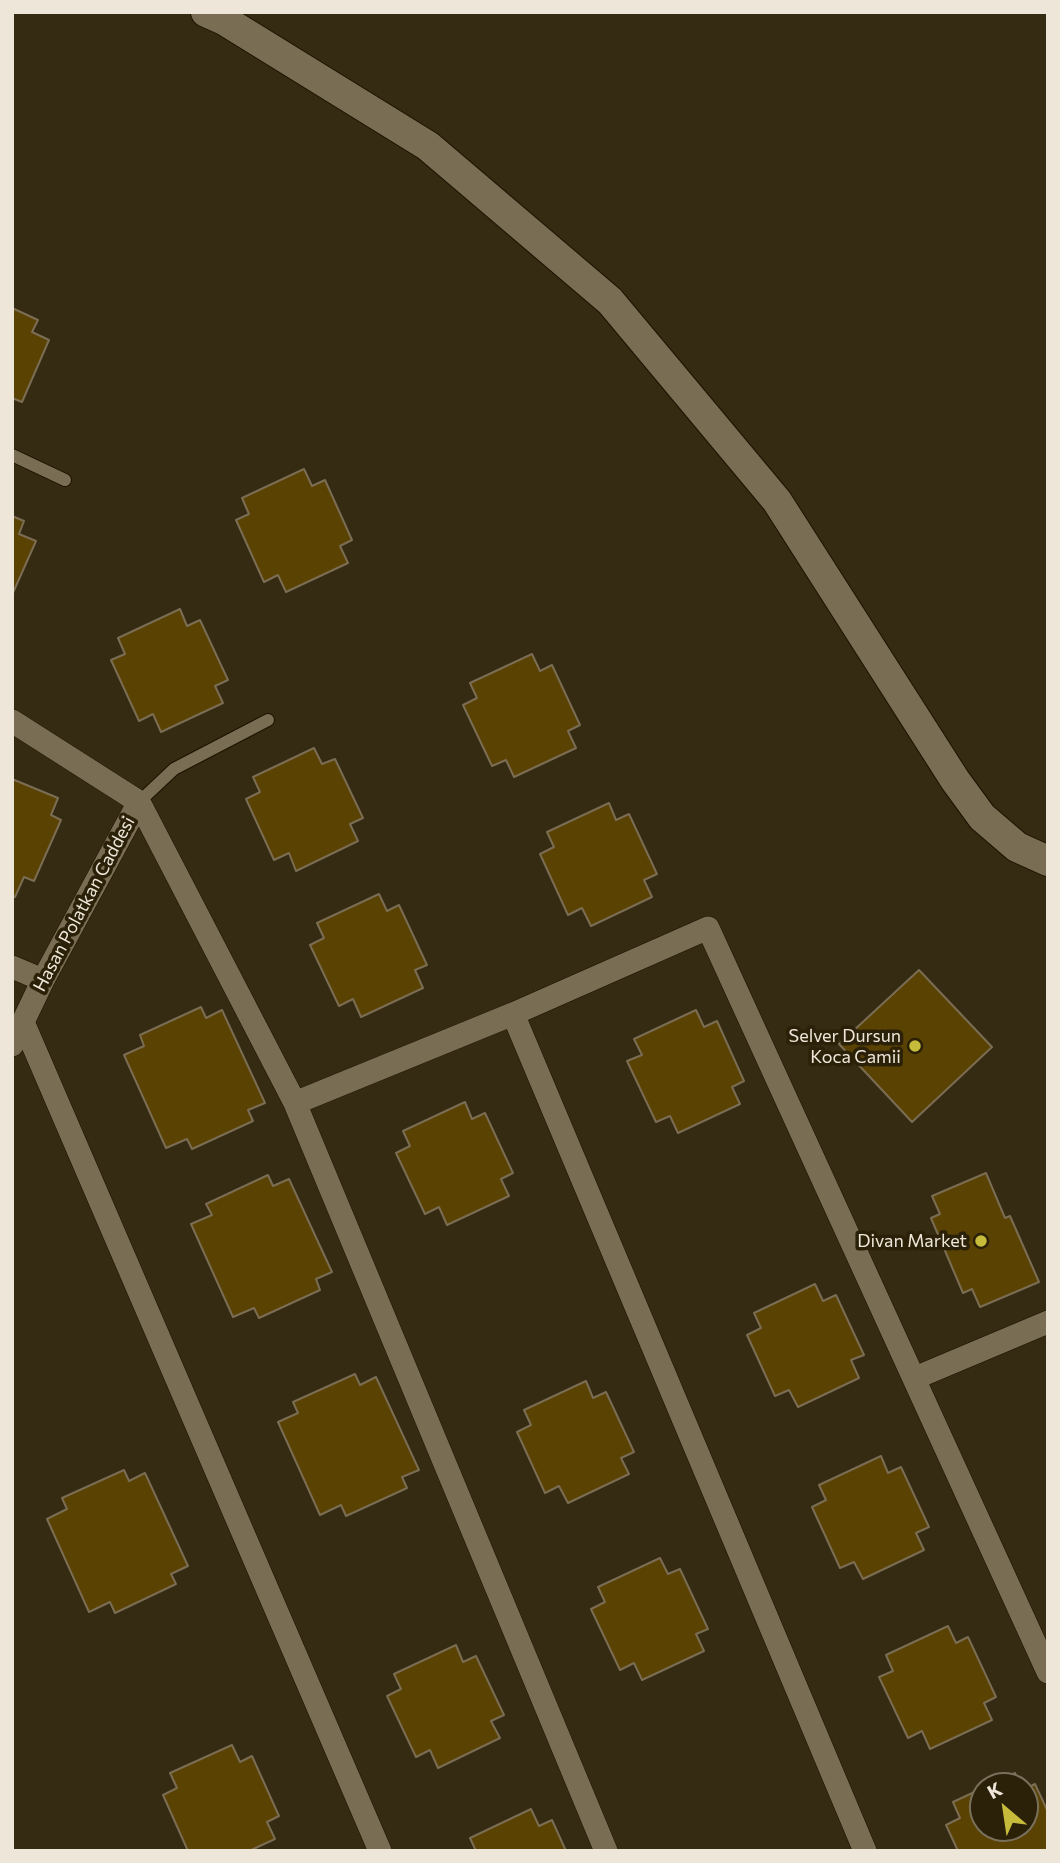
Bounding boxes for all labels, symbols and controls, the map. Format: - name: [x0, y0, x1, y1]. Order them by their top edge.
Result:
- street label: Hasan Polatkan Caddesi: [29, 813, 139, 995]
- place label: Selver Dursun Koca Camii: [789, 1025, 901, 1068]
- marker: Selver Dursun Koca Camii: [907, 1038, 923, 1054]
- place label: Divan Market: [857, 1230, 967, 1252]
- marker: Divan Market: [973, 1233, 989, 1249]
- north arrow: [969, 1772, 1039, 1842]
- text: K: [983, 1777, 1006, 1803]

